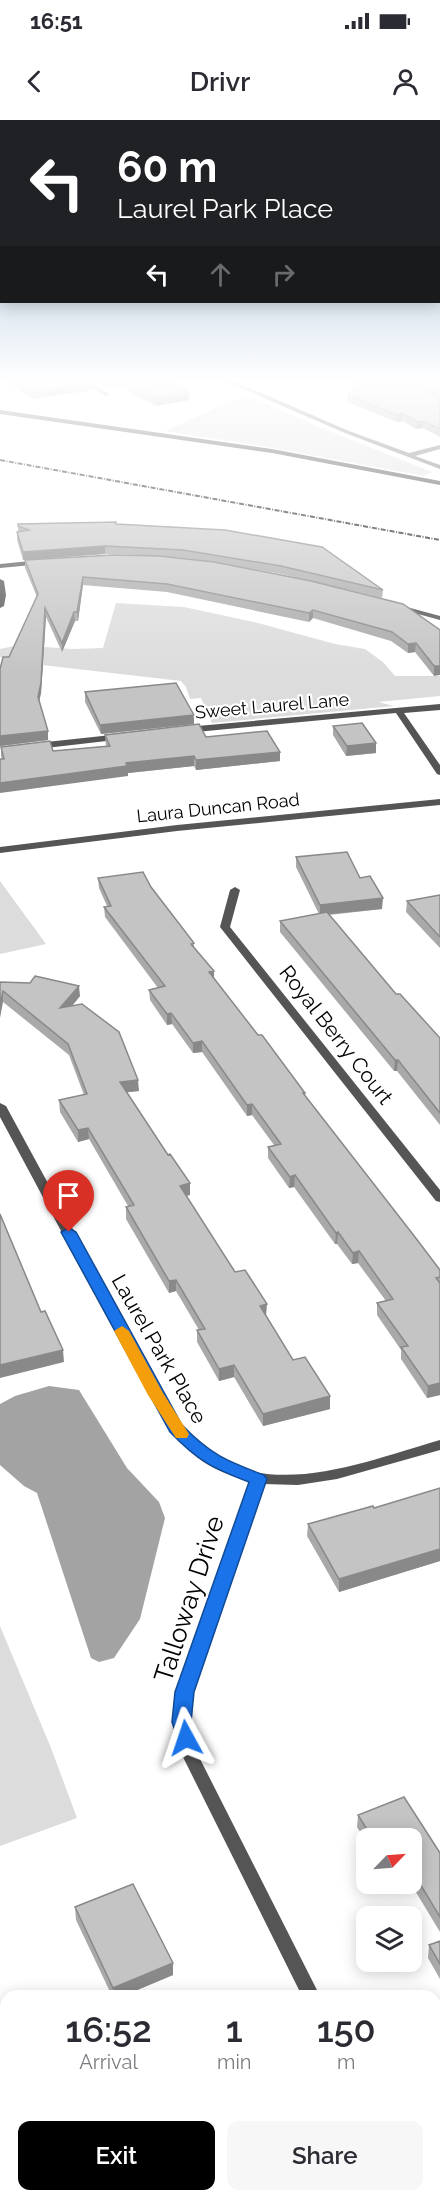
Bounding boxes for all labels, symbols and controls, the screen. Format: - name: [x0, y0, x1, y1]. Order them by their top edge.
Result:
- text: 16:51: [30, 8, 83, 34]
- icon: back: [18, 65, 51, 98]
- icon: person: [389, 65, 422, 98]
- text: Drivr: [190, 66, 250, 97]
- text: 60 m: [117, 143, 217, 192]
- icon: left: [18, 144, 96, 222]
- text: Laurel Park Place: [117, 193, 333, 224]
- icon: left: [141, 258, 174, 291]
- icon: ahead: [204, 258, 237, 291]
- icon: right: [267, 258, 300, 291]
- street label: Sweet Laurel Lane: [194, 688, 350, 723]
- street label: Laura Duncan Road: [135, 789, 300, 827]
- street label: Royal Berry Court: [274, 960, 398, 1109]
- pin: [43, 1170, 94, 1232]
- icon: arrive: [52, 1179, 85, 1212]
- street label: Laurel Park Place: [107, 1270, 212, 1428]
- street label: Talloway Drive: [148, 1512, 230, 1686]
- position arrow: [154, 1706, 218, 1770]
- north arrow: [356, 1828, 422, 1894]
- map controls: [356, 1828, 422, 1972]
- button: layers: [356, 1906, 422, 1972]
- text: 16:52: [65, 2008, 152, 2050]
- text: 1: [226, 2008, 243, 2050]
- text: 150: [317, 2008, 376, 2050]
- text: Arrival: [79, 2050, 138, 2074]
- text: min: [217, 2050, 251, 2074]
- text: m: [337, 2050, 355, 2074]
- button: Exit: [18, 2121, 215, 2190]
- button: Share: [227, 2121, 423, 2190]

